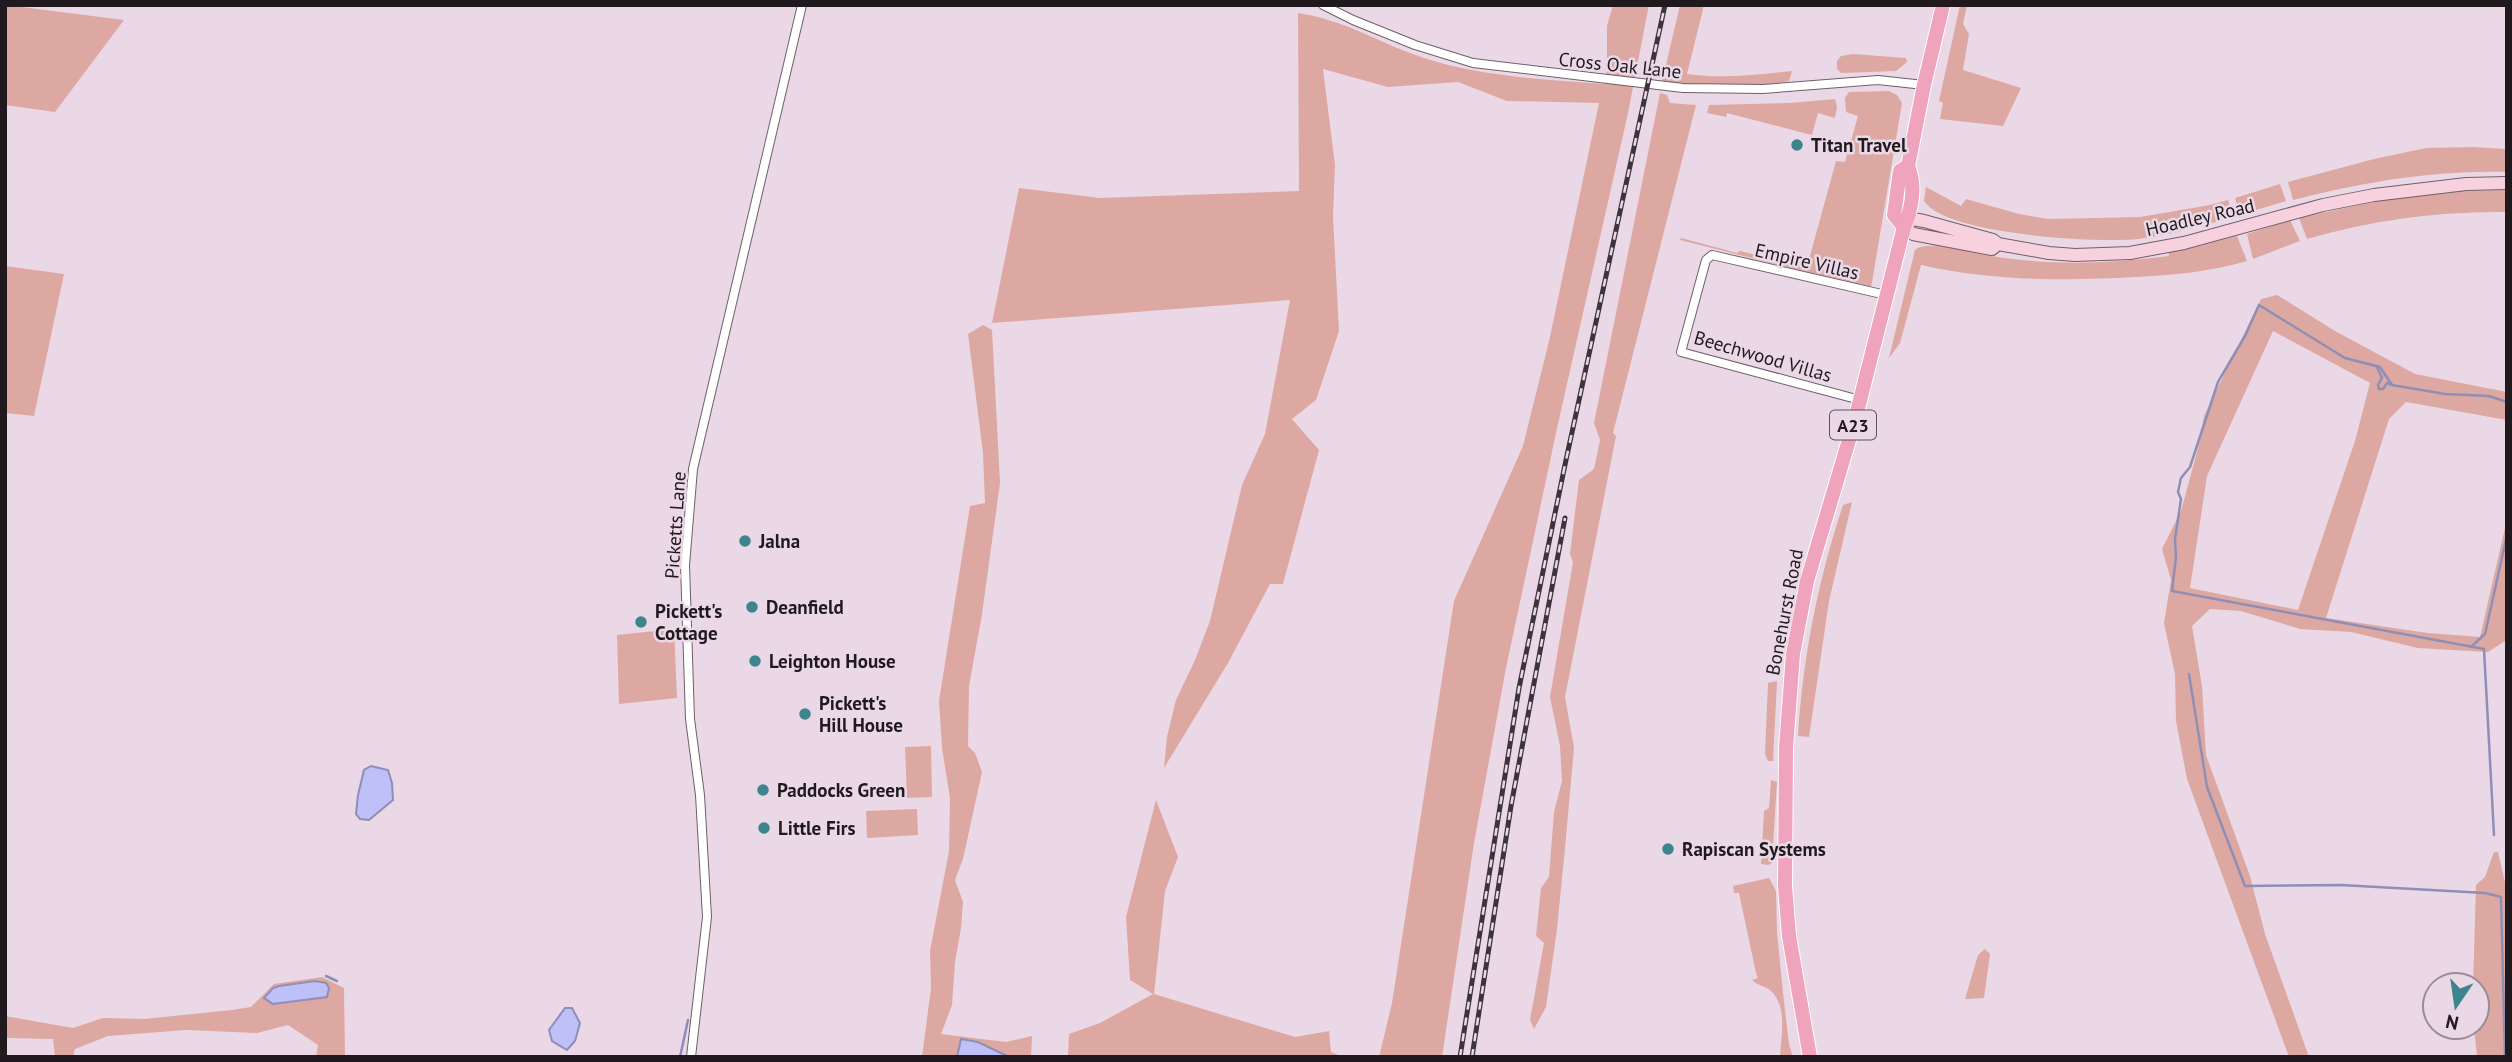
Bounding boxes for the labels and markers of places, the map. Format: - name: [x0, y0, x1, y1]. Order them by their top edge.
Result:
- place label: Titan Travel: [1811, 133, 1907, 157]
- marker: Titan Travel: [1789, 137, 1805, 153]
- place label: Jalna: [758, 529, 800, 553]
- marker: Jalna: [737, 533, 753, 549]
- place label: Deanfield: [766, 595, 844, 619]
- place label: Pickett's Cottage: [655, 599, 722, 645]
- marker: Deanfield: [744, 599, 760, 615]
- marker: Pickett's Cottage: [633, 614, 649, 630]
- place label: Leighton House: [769, 649, 896, 673]
- marker: Leighton House: [747, 653, 763, 669]
- place label: Pickett's Hill House: [819, 691, 903, 737]
- marker: Pickett's Hill House: [797, 706, 813, 722]
- place label: Paddocks Green: [777, 778, 905, 802]
- marker: Paddocks Green: [755, 782, 771, 798]
- place label: Little Firs: [778, 816, 856, 840]
- marker: Little Firs: [756, 820, 772, 836]
- place label: Rapiscan Systems: [1682, 837, 1826, 861]
- marker: Rapiscan Systems: [1660, 841, 1676, 857]

